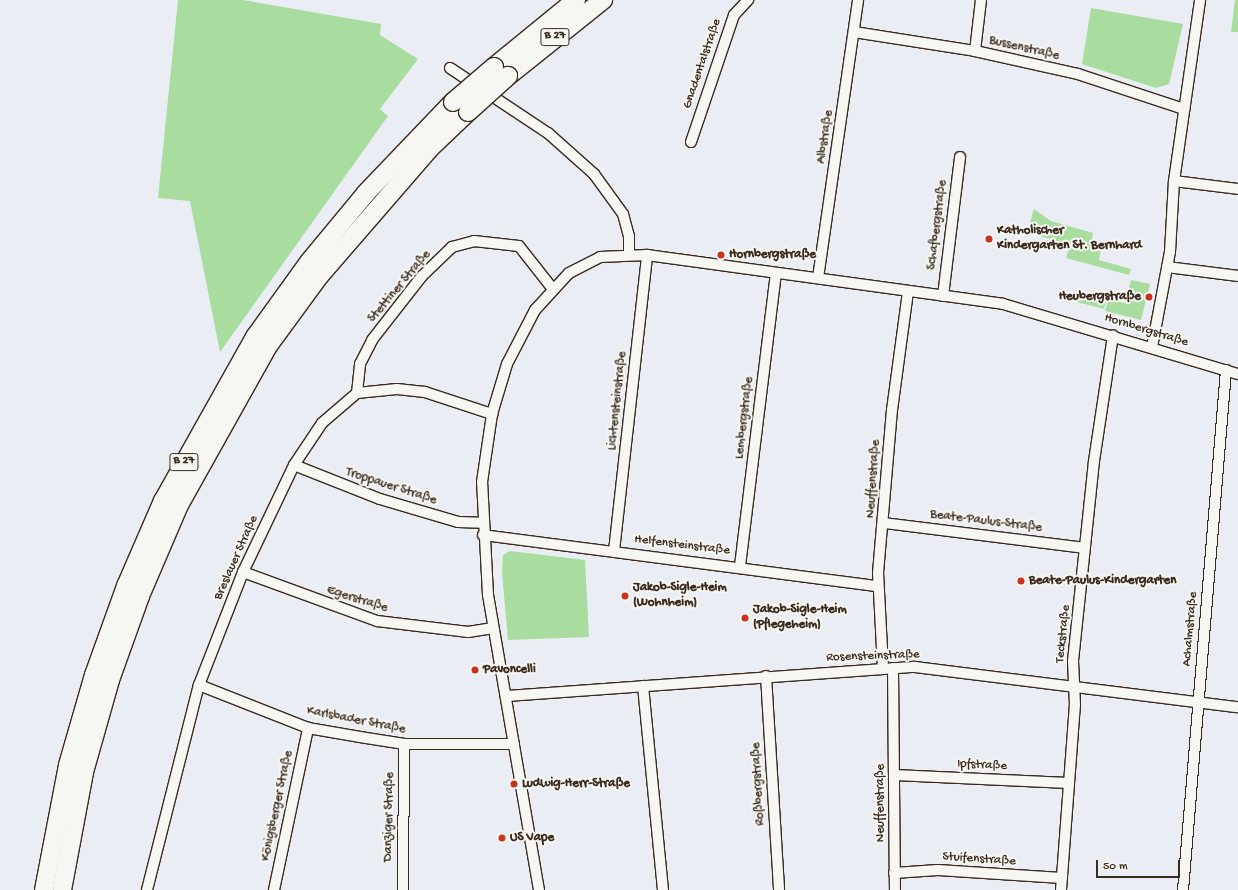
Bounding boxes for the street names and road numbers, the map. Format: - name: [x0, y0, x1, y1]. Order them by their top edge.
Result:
- street label: Gnadentalstraße: [680, 17, 726, 111]
- road number: B 27: [540, 27, 570, 47]
- street label: Bussenstraße: [987, 33, 1061, 65]
- street label: Albstraße: [815, 109, 837, 165]
- street label: Schafbergstraße: [925, 179, 951, 271]
- street label: Stettiner Straße: [365, 248, 435, 326]
- street label: Hornbergstraße: [1102, 311, 1190, 351]
- street label: Lichtensteinstraße: [605, 351, 631, 451]
- street label: Lembergstraße: [732, 376, 758, 460]
- street label: Neuffenstraße: [863, 439, 885, 519]
- road number: B 27: [169, 452, 199, 472]
- street label: Troppauer Straße: [344, 465, 438, 509]
- street label: Beate-Paulus-Straße: [929, 507, 1043, 537]
- street label: Breslauer Straße: [211, 513, 263, 603]
- street label: Helfensteinstraße: [633, 532, 731, 560]
- street label: Egerstraße: [324, 583, 390, 617]
- street label: Achalmstraße: [1180, 591, 1202, 667]
- street label: Teckstraße: [1053, 604, 1075, 664]
- street label: Rosensteinstraße: [826, 648, 920, 666]
- street label: Karlsbader Straße: [305, 704, 407, 738]
- street label: Roßbergstraße: [749, 742, 769, 826]
- street label: Königsberger Straße: [259, 749, 297, 863]
- street label: Ipfstraße: [957, 757, 1007, 775]
- street label: Neuffenstraße: [873, 764, 889, 842]
- street label: Danziger Straße: [381, 772, 399, 862]
- street label: Stuifenstraße: [942, 850, 1016, 870]

